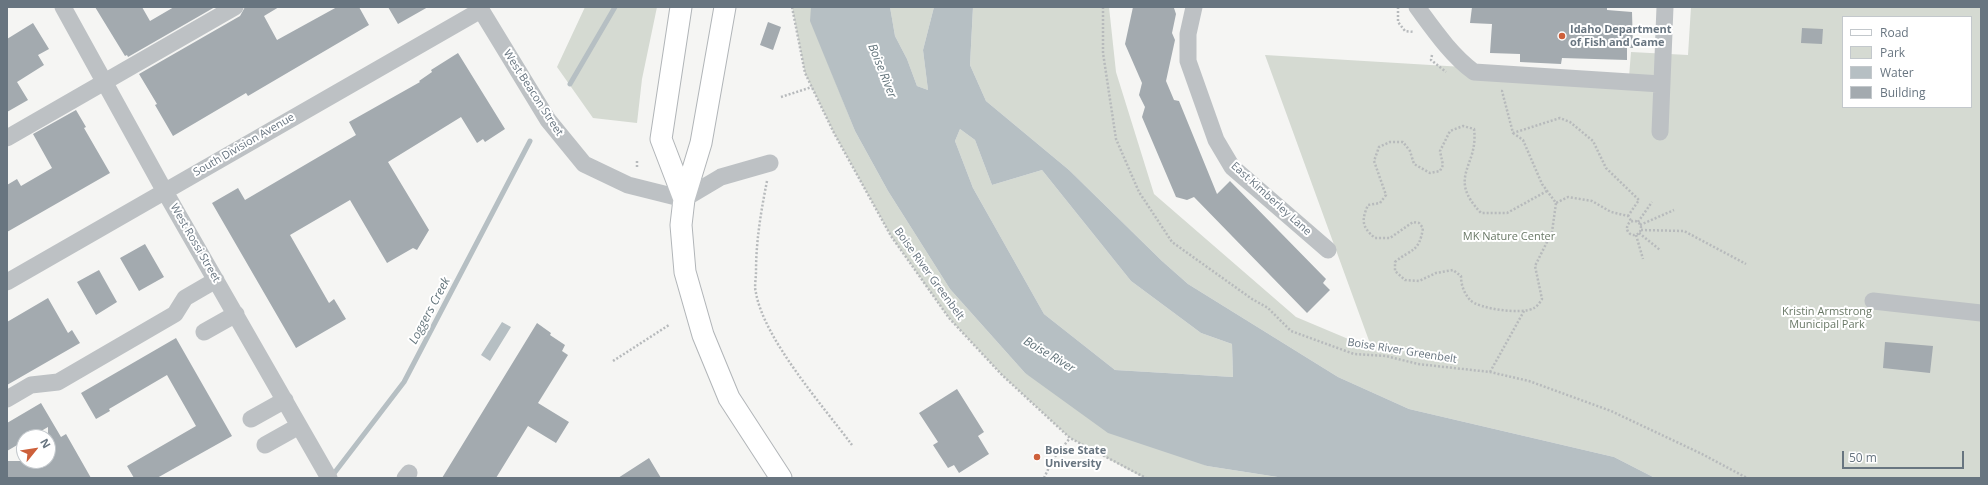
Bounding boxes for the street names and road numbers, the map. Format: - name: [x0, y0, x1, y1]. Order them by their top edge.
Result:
- street label: West Beacon Street: [500, 47, 566, 139]
- street label: South Division Avenue: [191, 111, 297, 179]
- street label: East Kimberley Lane: [1228, 159, 1314, 239]
- street label: West Rossi Street: [167, 201, 223, 285]
- street label: Boise River Greenbelt: [891, 225, 967, 323]
- street label: Boise River Greenbelt: [1346, 336, 1458, 366]

